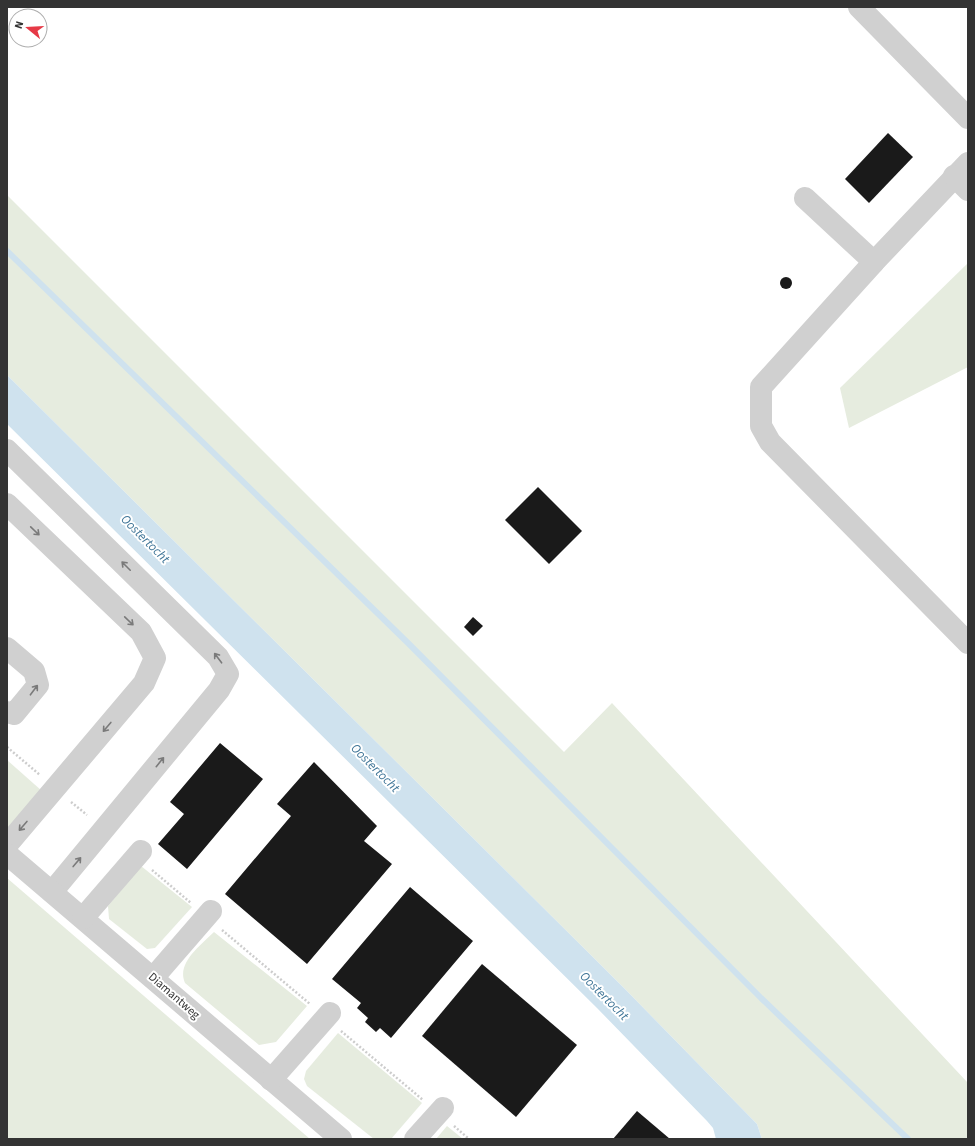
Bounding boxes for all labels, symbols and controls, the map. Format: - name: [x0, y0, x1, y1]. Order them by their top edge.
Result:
- north arrow: [8, 8, 48, 48]
- text: N: [11, 19, 27, 31]
- water label: Oostertocht: [117, 511, 174, 568]
- one-way arrow: [30, 526, 40, 536]
- one-way arrow: [121, 561, 131, 571]
- one-way arrow: [124, 616, 134, 626]
- one-way arrow: [213, 653, 222, 664]
- one-way arrow: [30, 685, 38, 696]
- one-way arrow: [103, 721, 112, 732]
- water label: Oostertocht: [347, 740, 404, 797]
- one-way arrow: [156, 756, 165, 767]
- one-way arrow: [19, 820, 28, 831]
- one-way arrow: [73, 856, 82, 867]
- water label: Oostertocht: [576, 968, 633, 1025]
- street label: Diamantweg: [144, 969, 204, 1023]

